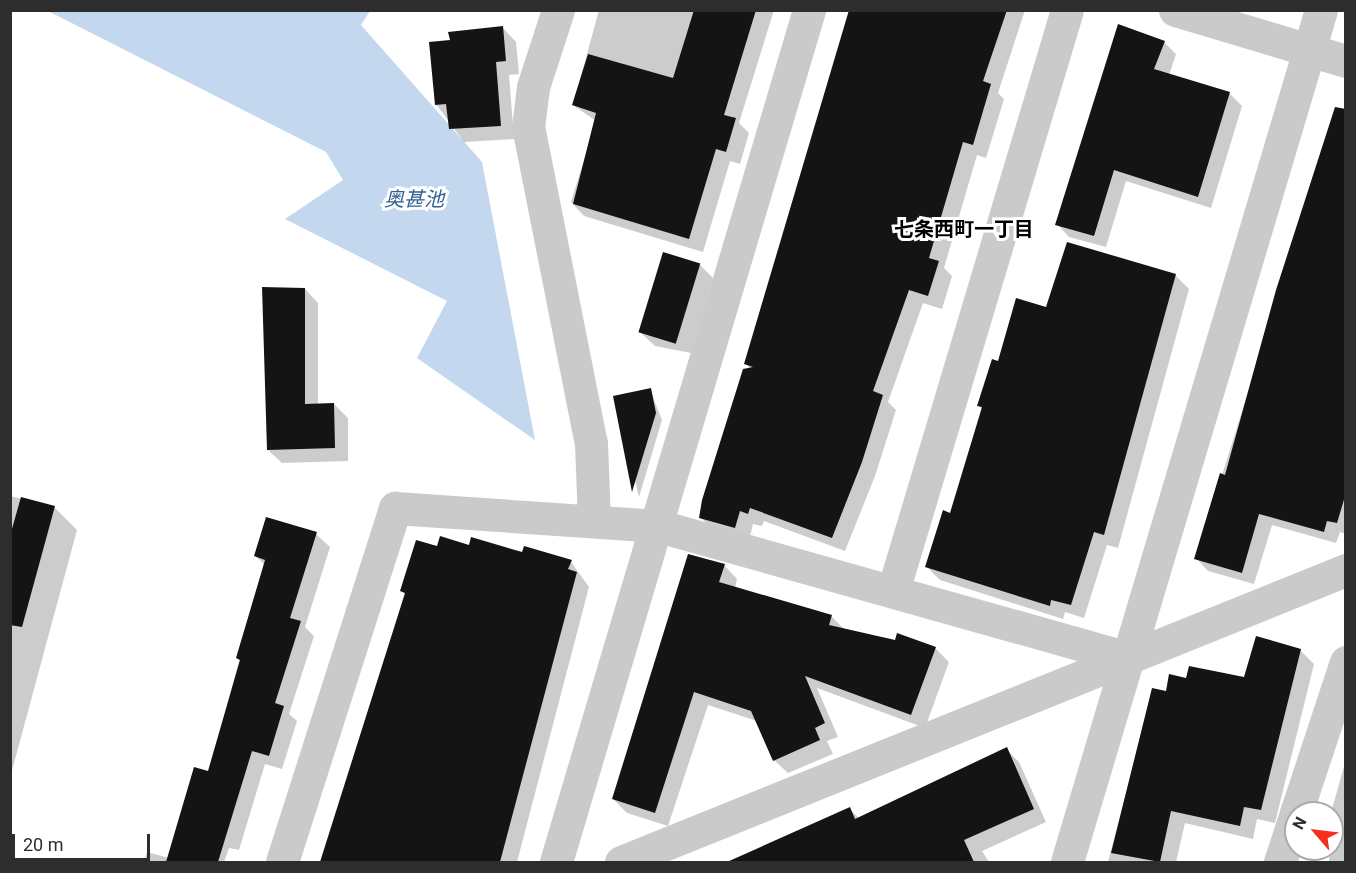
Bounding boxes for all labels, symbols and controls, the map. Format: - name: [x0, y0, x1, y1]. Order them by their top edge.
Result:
- water label: 奥甚池: [384, 187, 444, 211]
- district label: 七条西町一丁目: [894, 217, 1034, 241]
- north arrow: [1284, 801, 1344, 861]
- text: N: [1288, 814, 1310, 833]
- scale bar: [15, 822, 153, 860]
- text: 20 m: [23, 834, 63, 855]

